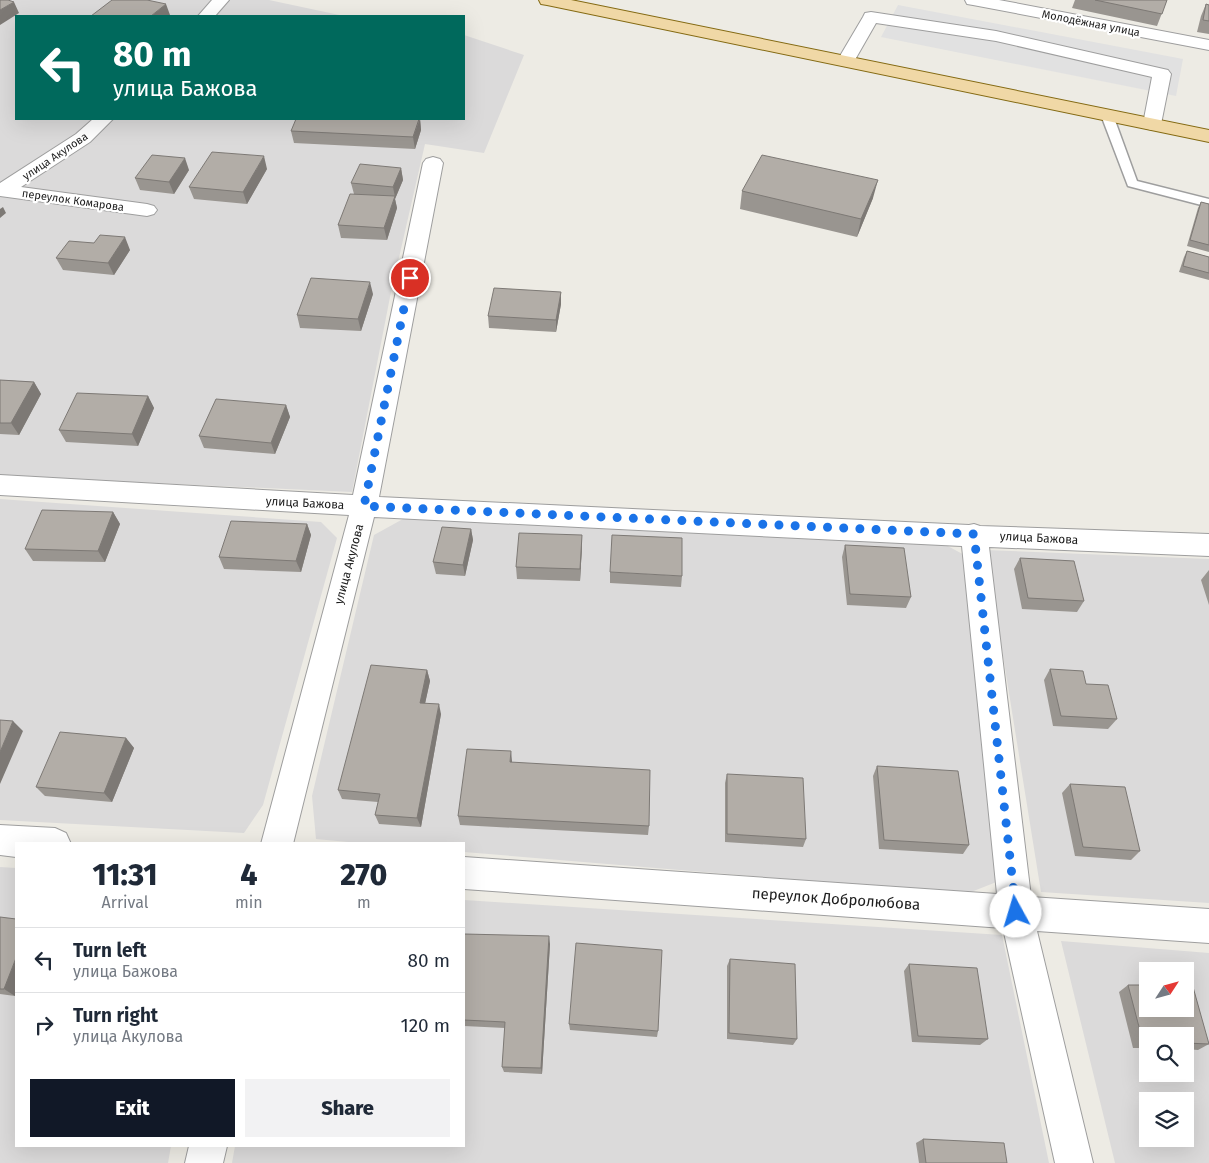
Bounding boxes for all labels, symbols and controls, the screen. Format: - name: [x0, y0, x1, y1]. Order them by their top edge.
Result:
- street label: Молодёжная улица: [1041, 8, 1141, 39]
- text: 80 m: [113, 33, 192, 75]
- icon: left: [30, 35, 95, 100]
- text: улица Бажова: [113, 75, 257, 102]
- street label: улица Акулова: [20, 130, 90, 183]
- street label: переулок Комарова: [21, 187, 125, 214]
- pin: [389, 257, 431, 299]
- icon: arrive: [396, 264, 424, 292]
- street label: улица Бажова: [265, 494, 345, 512]
- street label: улица Акулова: [332, 522, 366, 606]
- street label: улица Бажова: [999, 529, 1079, 547]
- text: 11:31: [93, 857, 157, 893]
- text: 4: [240, 857, 257, 893]
- text: 270: [340, 857, 387, 893]
- street label: переулок Добролюбова: [751, 884, 921, 914]
- position arrow: [989, 885, 1041, 937]
- text: Arrival: [102, 893, 148, 912]
- text: min: [235, 893, 263, 912]
- text: m: [357, 893, 371, 912]
- text: Turn left: [73, 939, 147, 962]
- icon: left: [30, 946, 58, 974]
- text: 80 m: [408, 949, 450, 972]
- text: улица Бажова: [73, 962, 178, 981]
- north arrow: [1139, 962, 1194, 1018]
- map controls: [1139, 962, 1194, 1147]
- text: Turn right: [73, 1004, 158, 1027]
- icon: right: [30, 1011, 58, 1039]
- text: 120 m: [400, 1014, 450, 1037]
- text: улица Акулова: [73, 1027, 183, 1046]
- button: search: [1139, 1027, 1194, 1082]
- button: Exit: [30, 1079, 235, 1137]
- button: Share: [245, 1079, 450, 1137]
- button: layers: [1139, 1092, 1194, 1147]

